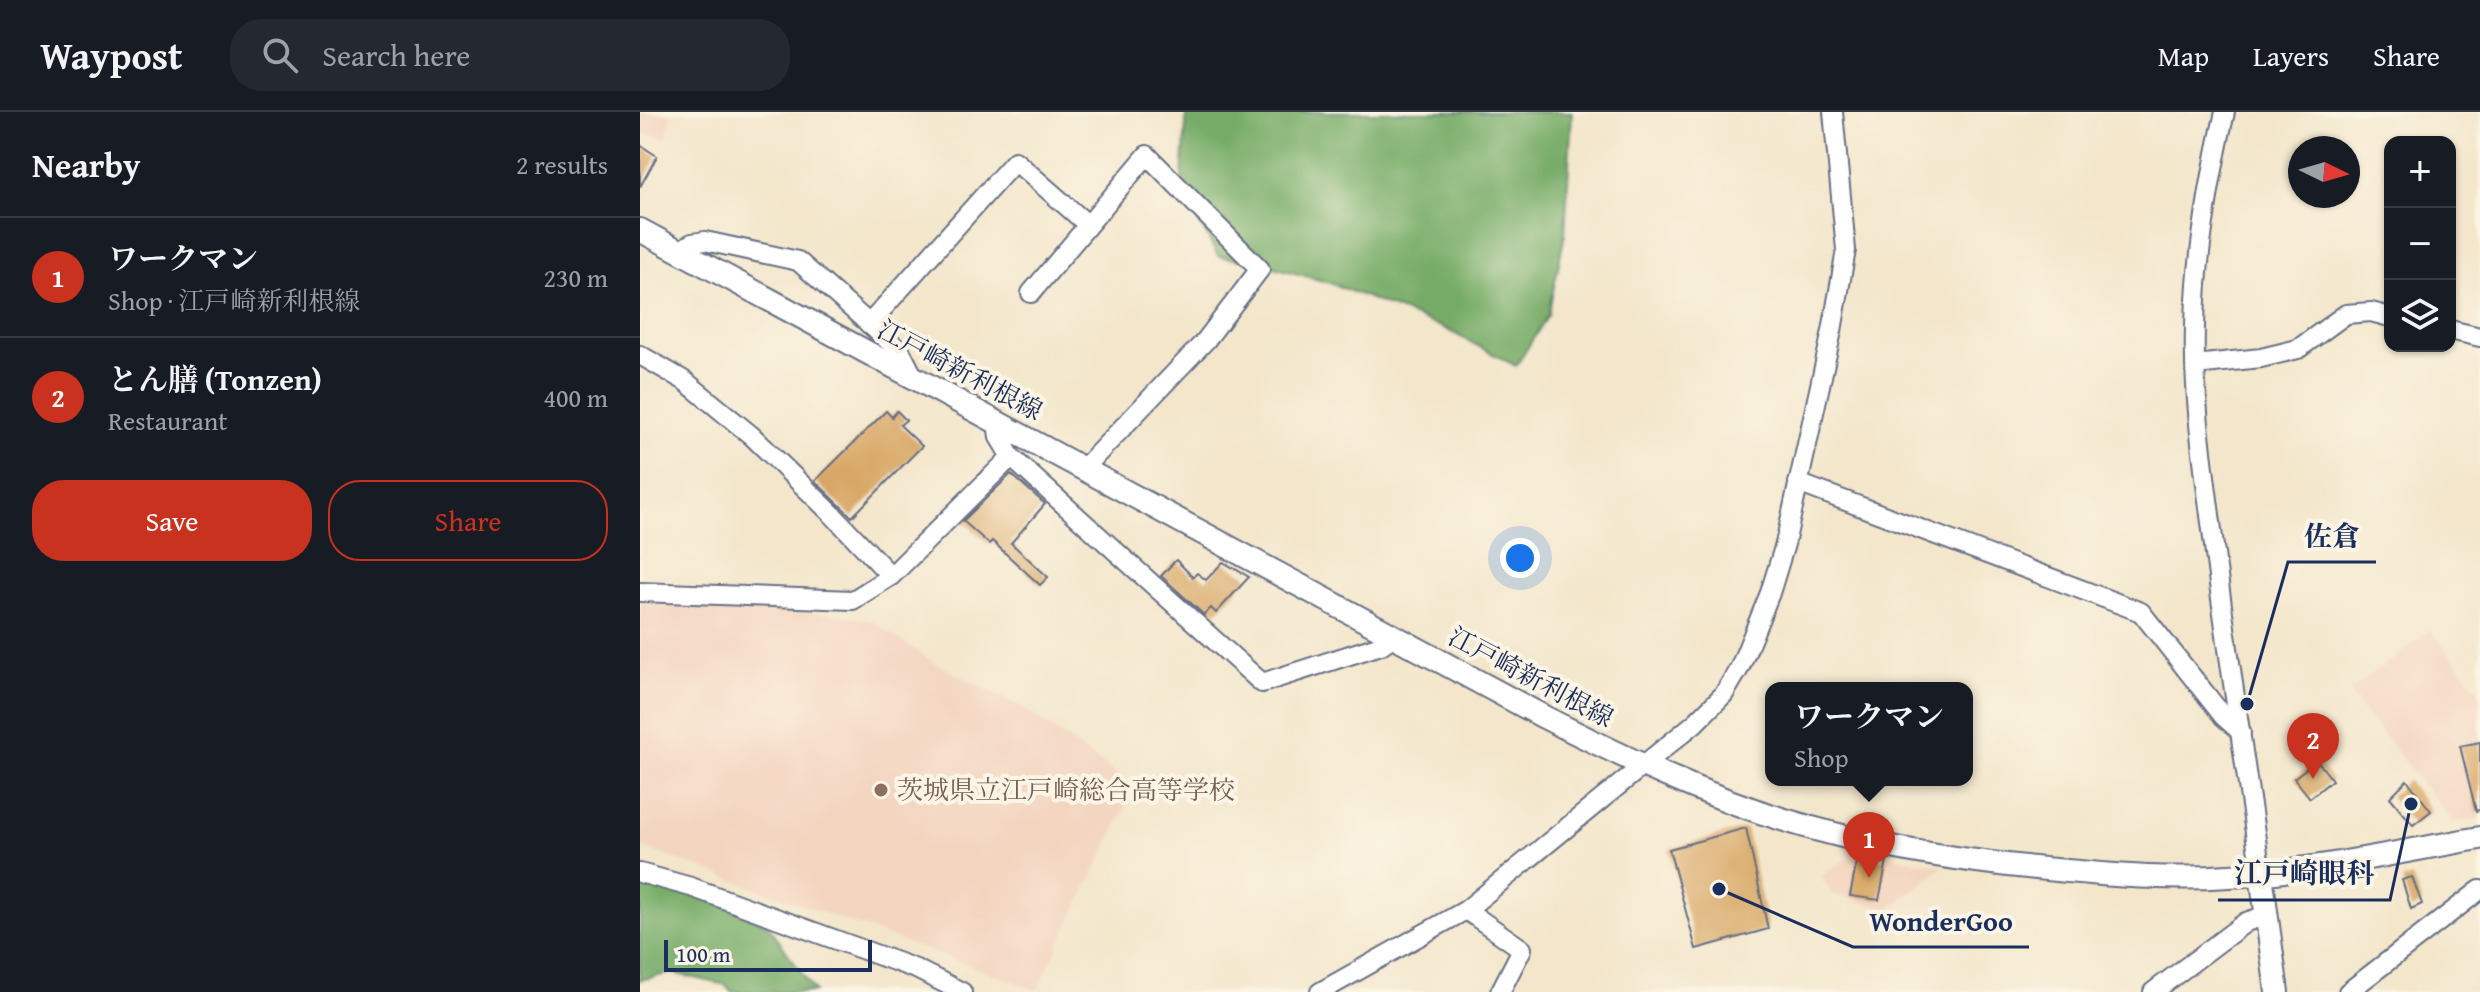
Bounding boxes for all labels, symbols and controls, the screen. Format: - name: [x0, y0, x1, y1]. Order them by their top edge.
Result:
- search box: [230, 19, 790, 91]
- text: Waypost: [40, 27, 182, 83]
- icon: search: [258, 33, 302, 77]
- text: Search here: [322, 33, 470, 77]
- text: Map: [2158, 35, 2209, 76]
- text: Layers: [2253, 35, 2329, 76]
- text: Share: [2373, 35, 2440, 76]
- north arrow: [2288, 136, 2360, 208]
- map controls: [2384, 136, 2456, 352]
- button: +: [2384, 136, 2456, 208]
- text: Nearby: [32, 140, 141, 189]
- text: 2 results: [516, 145, 608, 184]
- button: −: [2384, 208, 2456, 280]
- text: ワークマン: [108, 236, 258, 280]
- text: 1: [51, 258, 65, 297]
- text: 230 m: [543, 258, 608, 297]
- button: layers: [2384, 280, 2456, 352]
- text: Shop · 江戸崎新利根線: [108, 281, 360, 320]
- street label: 江戸崎新利根線: [871, 310, 1050, 430]
- text: とん膳 (Tonzen): [108, 357, 322, 401]
- text: 2: [51, 378, 65, 417]
- text: 400 m: [543, 378, 608, 417]
- text: Restaurant: [108, 401, 228, 440]
- button: Save: [32, 480, 312, 561]
- button: Share: [328, 480, 608, 561]
- callout: 佐倉: [2288, 510, 2376, 562]
- text: 佐倉: [2304, 515, 2360, 556]
- your location: [1500, 538, 1540, 578]
- street label: 江戸崎新利根線: [1442, 617, 1621, 737]
- popup: [1765, 682, 1973, 786]
- text: ワークマン: [1794, 694, 1944, 738]
- pin: 2: [2287, 713, 2339, 779]
- text: Shop: [1794, 738, 1849, 777]
- place label: 茨城県立江戸崎総合高等学校: [897, 770, 1235, 809]
- marker: 茨城県立江戸崎総合高等学校: [872, 781, 890, 799]
- pin: 1: [1843, 812, 1895, 878]
- callout: 江戸崎眼科: [2218, 848, 2390, 900]
- text: 江戸崎眼科: [2234, 852, 2375, 893]
- callout: WonderGoo: [1853, 895, 2029, 947]
- text: WonderGoo: [1869, 900, 2013, 941]
- scale bar: [664, 936, 872, 972]
- text: 100 m: [676, 938, 731, 970]

